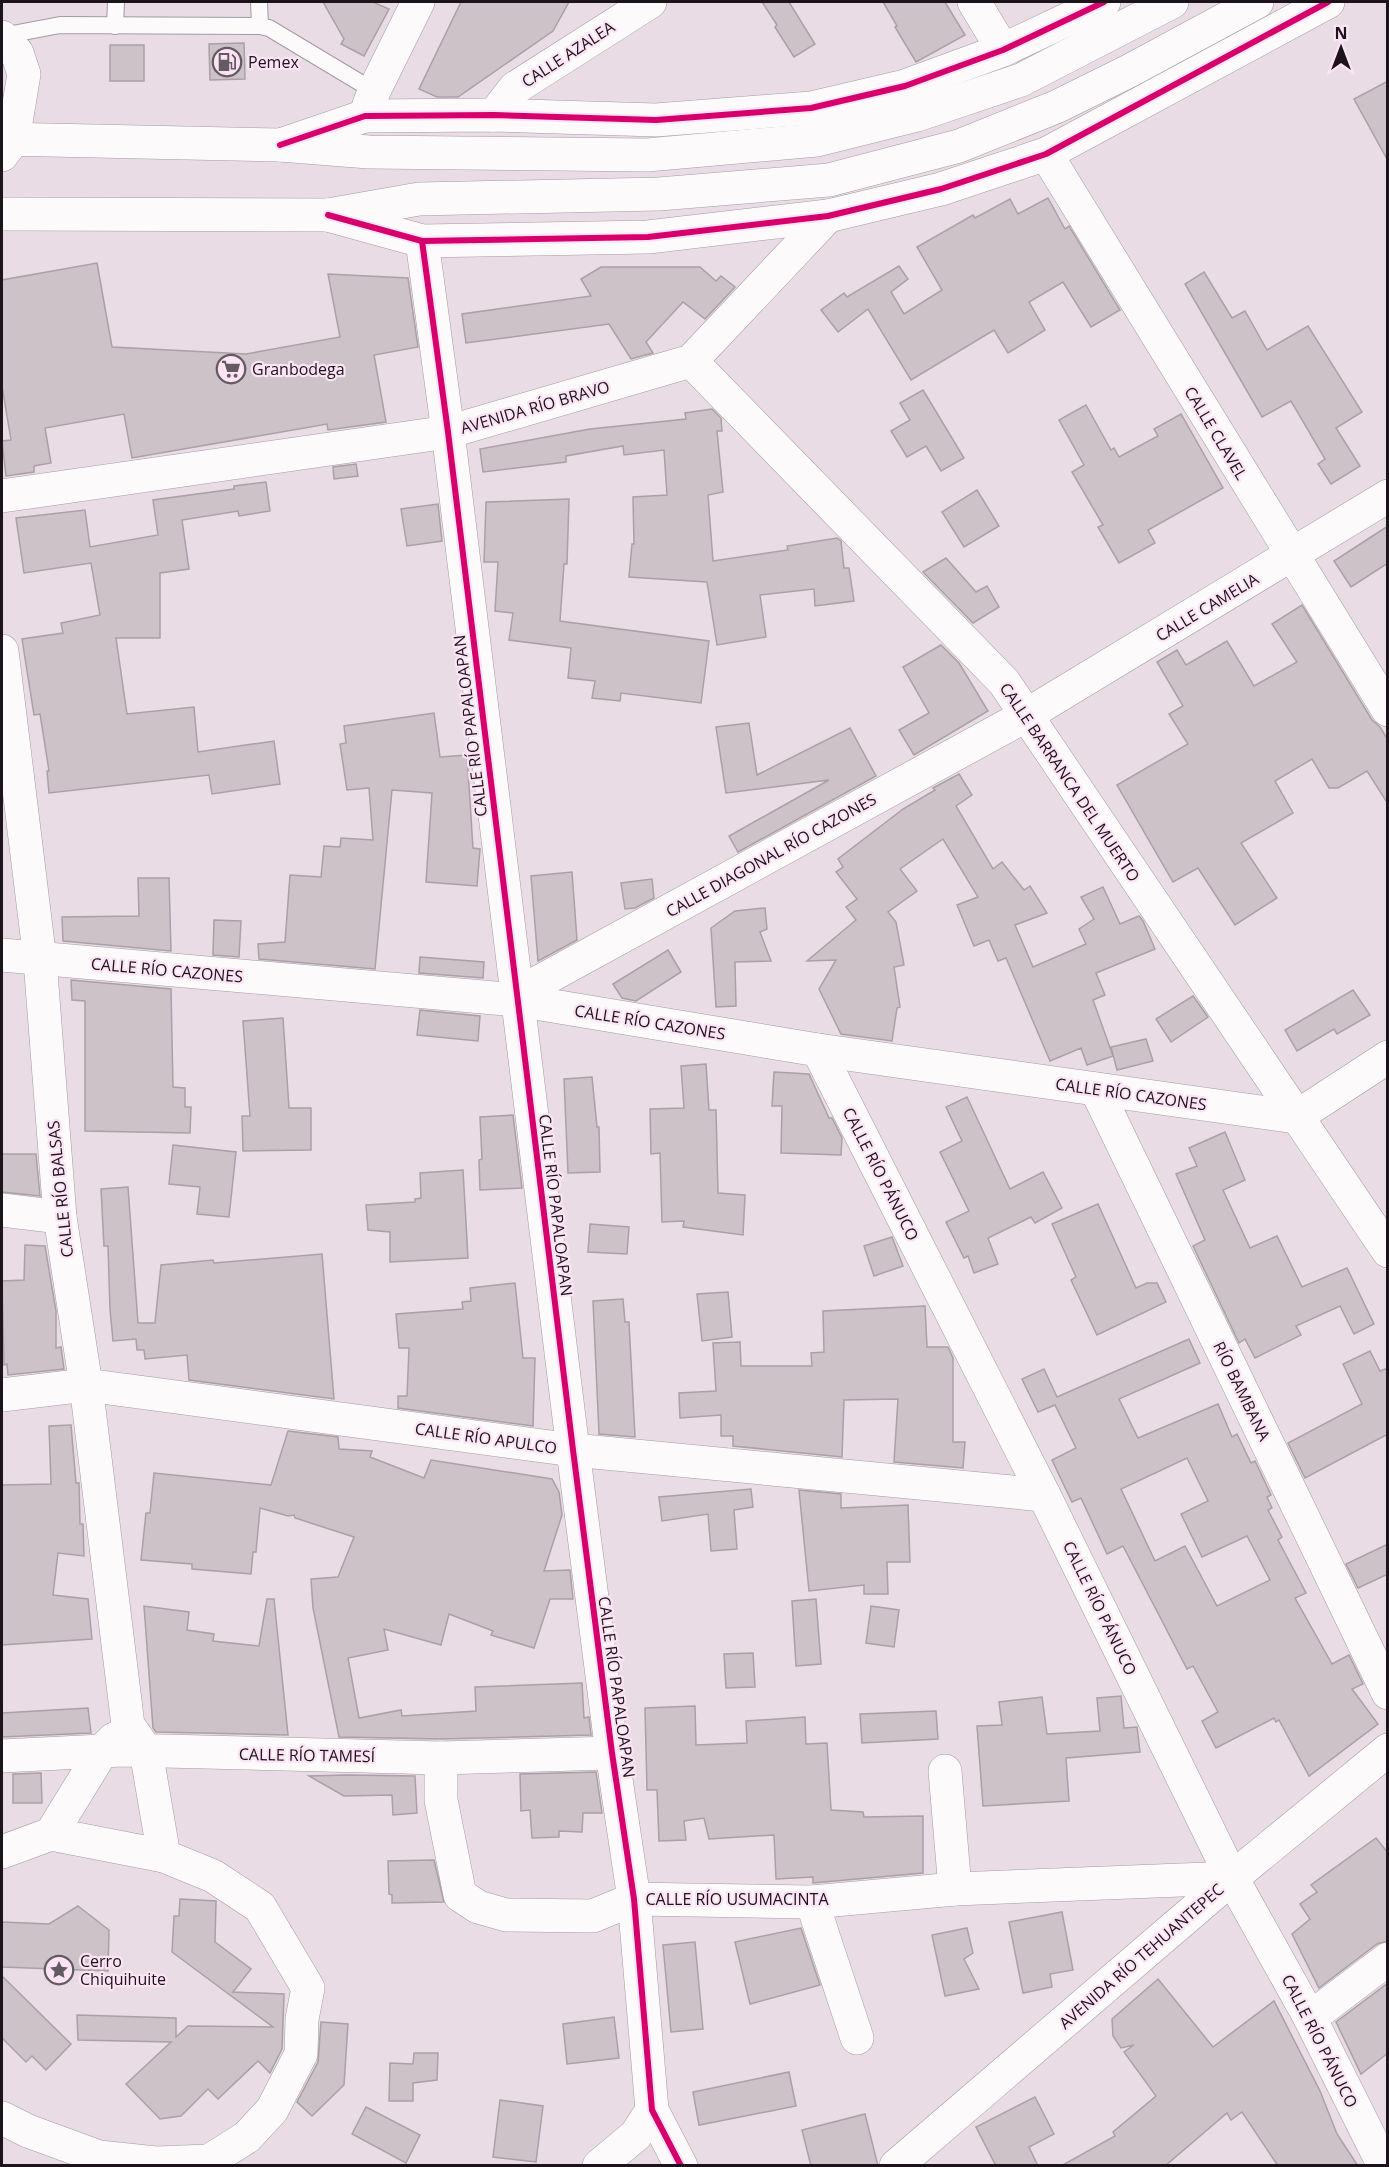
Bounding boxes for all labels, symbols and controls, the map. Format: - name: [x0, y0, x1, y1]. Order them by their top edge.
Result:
- street label: CALLE AZALEA: [517, 15, 619, 92]
- north arrow: [1311, 18, 1371, 78]
- text: N: [1334, 22, 1348, 44]
- fuel station icon: Pemex: [211, 46, 243, 78]
- place label: Pemex: [248, 51, 299, 73]
- supermarket icon: Granbodega: [215, 353, 247, 385]
- place label: Granbodega: [252, 358, 345, 380]
- street label: AVENIDA RÍO BRAVO: [458, 375, 612, 439]
- street label: CALLE CLAVEL: [1179, 382, 1253, 484]
- street label: CALLE CAMELIA: [1151, 567, 1263, 646]
- street label: CALLE RÍO PAPALOAPAN: [448, 634, 492, 818]
- street label: CALLE BARRANCA DEL MUERTO: [995, 678, 1145, 886]
- street label: CALLE DIAGONAL RÍO CAZONES: [662, 788, 880, 922]
- street label: CALLE RÍO CAZONES: [90, 952, 244, 988]
- street label: CALLE RÍO CAZONES: [573, 999, 727, 1045]
- street label: CALLE RÍO CAZONES: [1054, 1073, 1208, 1116]
- street label: CALLE RÍO PÁNUCO: [838, 1104, 924, 1244]
- street label: CALLE RÍO PAPALOAPAN: [534, 1113, 578, 1297]
- street label: CALLE RÍO BALSAS: [42, 1119, 78, 1258]
- street label: RÍO BAMBANA: [1208, 1337, 1276, 1445]
- street label: CALLE RÍO APULCO: [414, 1417, 558, 1459]
- street label: CALLE RÍO PÁNUCO: [1058, 1537, 1142, 1679]
- street label: CALLE RÍO PAPALOAPAN: [593, 1595, 641, 1779]
- street label: CALLE RÍO TAMESÍ: [239, 1743, 376, 1767]
- street label: AVENIDA RÍO TEHUANTEPEC: [1054, 1878, 1228, 2034]
- street label: CALLE RÍO USUMACINTA: [645, 1888, 829, 1910]
- place label: Cerro Chiquihuite: [80, 1950, 166, 1990]
- place icon: Cerro Chiquihuite: [43, 1954, 75, 1986]
- street label: CALLE RÍO PÁNUCO: [1277, 1971, 1363, 2111]

